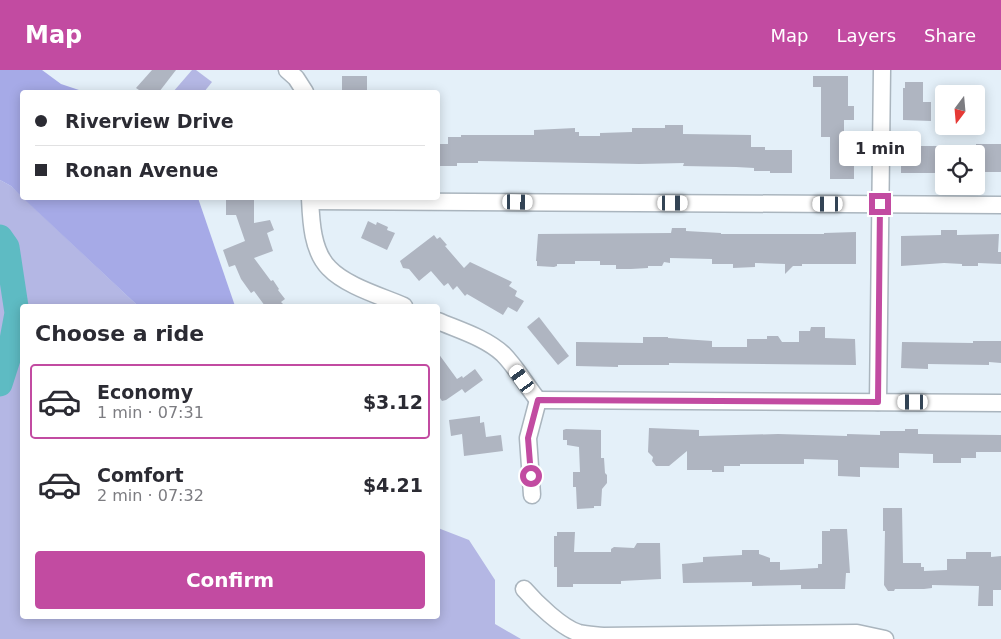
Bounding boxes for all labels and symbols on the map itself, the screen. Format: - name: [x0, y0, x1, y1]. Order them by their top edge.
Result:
- north arrow: [935, 85, 985, 135]
- callout: 1 min: [839, 132, 921, 166]
- route end: [869, 193, 891, 215]
- car: [502, 194, 533, 210]
- car: [658, 196, 688, 211]
- car: [813, 197, 843, 212]
- car: [507, 362, 536, 396]
- car: [898, 395, 928, 410]
- route start: [520, 465, 542, 487]

